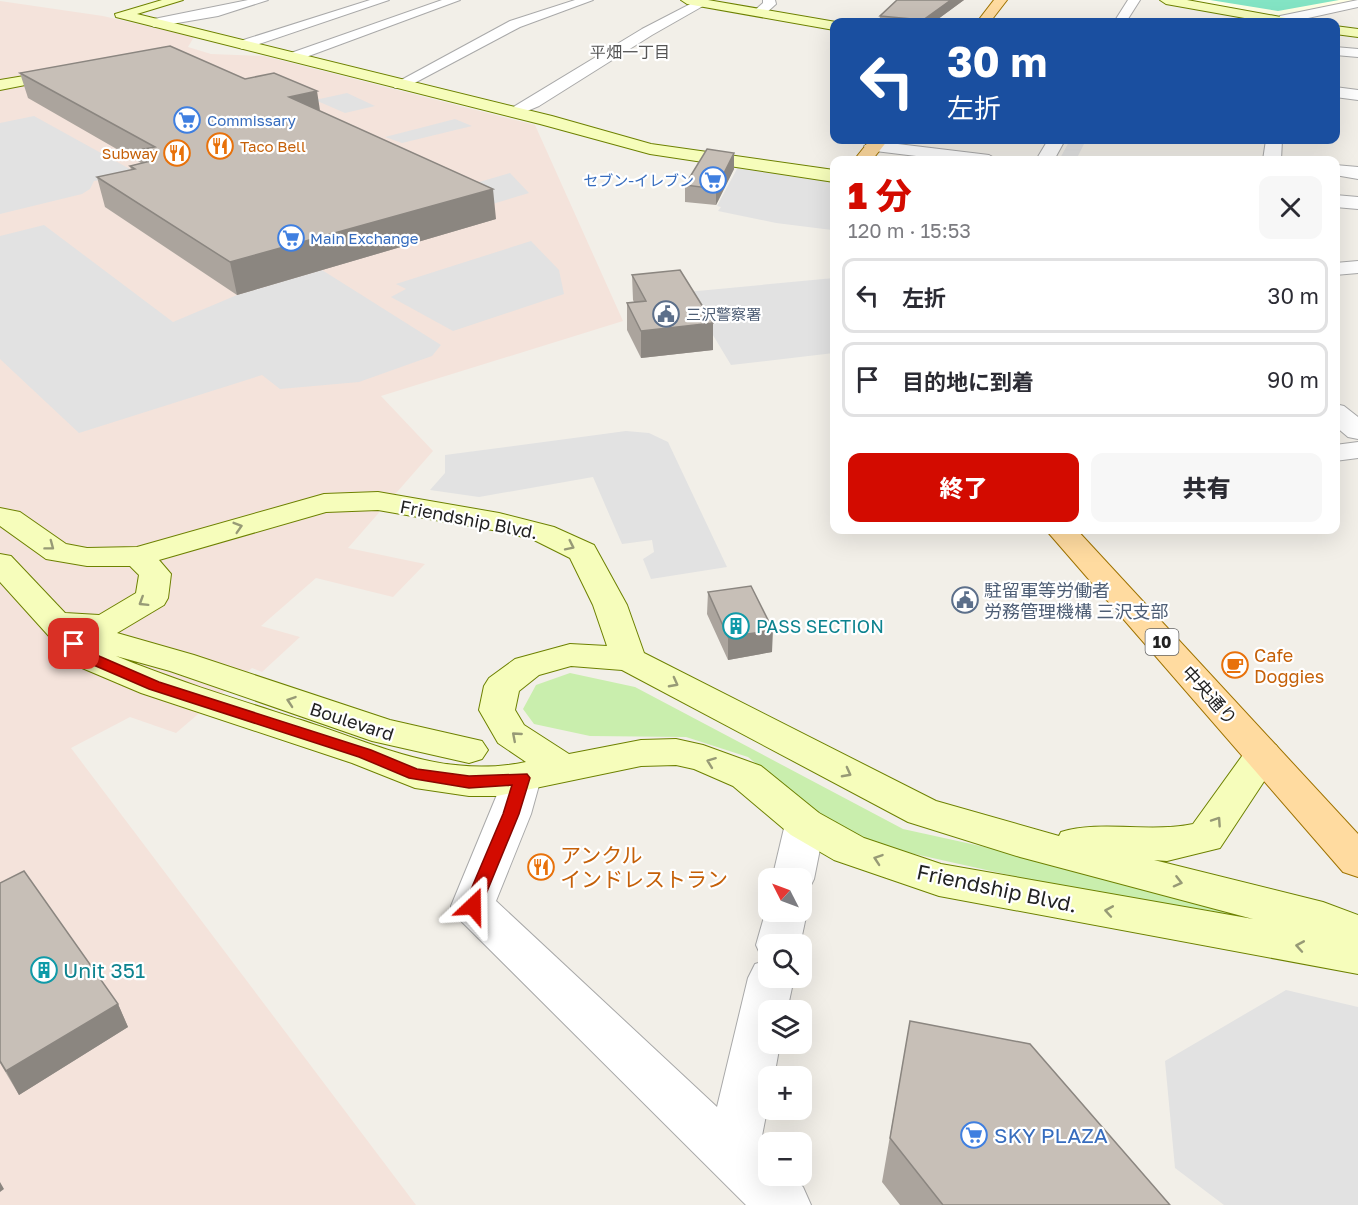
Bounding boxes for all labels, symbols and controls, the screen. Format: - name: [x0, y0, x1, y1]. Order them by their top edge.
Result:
- text: 30 m: [947, 36, 1047, 86]
- district label: 平畑一丁目: [590, 42, 670, 62]
- icon: left: [848, 42, 926, 120]
- text: 左折: [947, 92, 1001, 124]
- supermarket icon: Commissary: [172, 105, 202, 135]
- place label: Commissary: [207, 111, 296, 129]
- restaurant icon: Taco Bell: [205, 131, 235, 161]
- place label: Taco Bell: [240, 137, 306, 155]
- restaurant icon: Subway: [162, 138, 192, 168]
- place label: Subway: [102, 144, 159, 162]
- supermarket icon: セブン-イレブン: [698, 165, 728, 195]
- place label: セブン-イレブン: [583, 171, 694, 189]
- text: 1 分: [848, 174, 912, 217]
- button: close: [1259, 176, 1322, 239]
- text: 120 m · 15:53: [848, 218, 971, 242]
- supermarket icon: Main Exchange: [276, 223, 306, 253]
- place label: Main Exchange: [310, 229, 419, 247]
- icon: left: [851, 279, 884, 312]
- text: 30 m: [1268, 282, 1319, 309]
- text: 左折: [902, 284, 946, 311]
- public building icon: 三沢警察署: [651, 299, 681, 329]
- place label: 三沢警察署: [686, 305, 761, 323]
- icon: arrive: [851, 363, 884, 396]
- text: 90 m: [1267, 366, 1319, 393]
- text: 目的地に到着: [902, 368, 1034, 395]
- button: 終了: [848, 453, 1079, 522]
- button: 共有: [1091, 453, 1322, 522]
- street label: Friendship Blvd.: [398, 495, 540, 543]
- one-way arrow: [232, 522, 243, 534]
- one-way arrow: [43, 539, 54, 550]
- one-way arrow: [564, 539, 575, 551]
- place label: 駐留軍等労働者 労務管理機構 三沢支部: [984, 579, 1169, 622]
- public building icon: 駐留軍等労働者 労務管理機構 三沢支部: [950, 585, 980, 615]
- one-way arrow: [139, 595, 149, 607]
- building icon: PASS SECTION: [721, 611, 751, 641]
- place label: PASS SECTION: [756, 615, 884, 637]
- pin: [48, 618, 99, 669]
- icon: arrive: [57, 627, 90, 660]
- road number: 10: [1146, 629, 1178, 655]
- place label: Cafe Doggies: [1254, 644, 1324, 687]
- cafe icon: Cafe Doggies: [1220, 650, 1250, 680]
- street label: 中央通り: [1178, 661, 1242, 729]
- one-way arrow: [668, 676, 678, 687]
- one-way arrow: [287, 696, 297, 709]
- street label: Boulevard: [307, 697, 397, 745]
- one-way arrow: [512, 732, 523, 743]
- one-way arrow: [706, 757, 717, 769]
- one-way arrow: [840, 766, 851, 777]
- one-way arrow: [1209, 817, 1220, 828]
- place label: アンクル インドレストラン: [560, 842, 728, 892]
- restaurant icon: アンクル インドレストラン: [526, 852, 556, 882]
- one-way arrow: [873, 853, 884, 866]
- street label: Friendship Blvd.: [915, 858, 1079, 918]
- north arrow: [758, 868, 812, 922]
- map controls: [758, 868, 812, 1186]
- position arrow: [441, 874, 505, 938]
- one-way arrow: [1173, 875, 1183, 888]
- one-way arrow: [1104, 905, 1114, 918]
- button: search: [758, 934, 812, 988]
- one-way arrow: [1296, 940, 1306, 953]
- building icon: Unit 351: [29, 955, 59, 985]
- place label: Unit 351: [63, 957, 145, 983]
- button: layers: [758, 1000, 812, 1054]
- button: +: [758, 1066, 812, 1120]
- supermarket icon: SKY PLAZA: [959, 1120, 989, 1150]
- place label: SKY PLAZA: [994, 1122, 1108, 1148]
- button: −: [758, 1132, 812, 1186]

